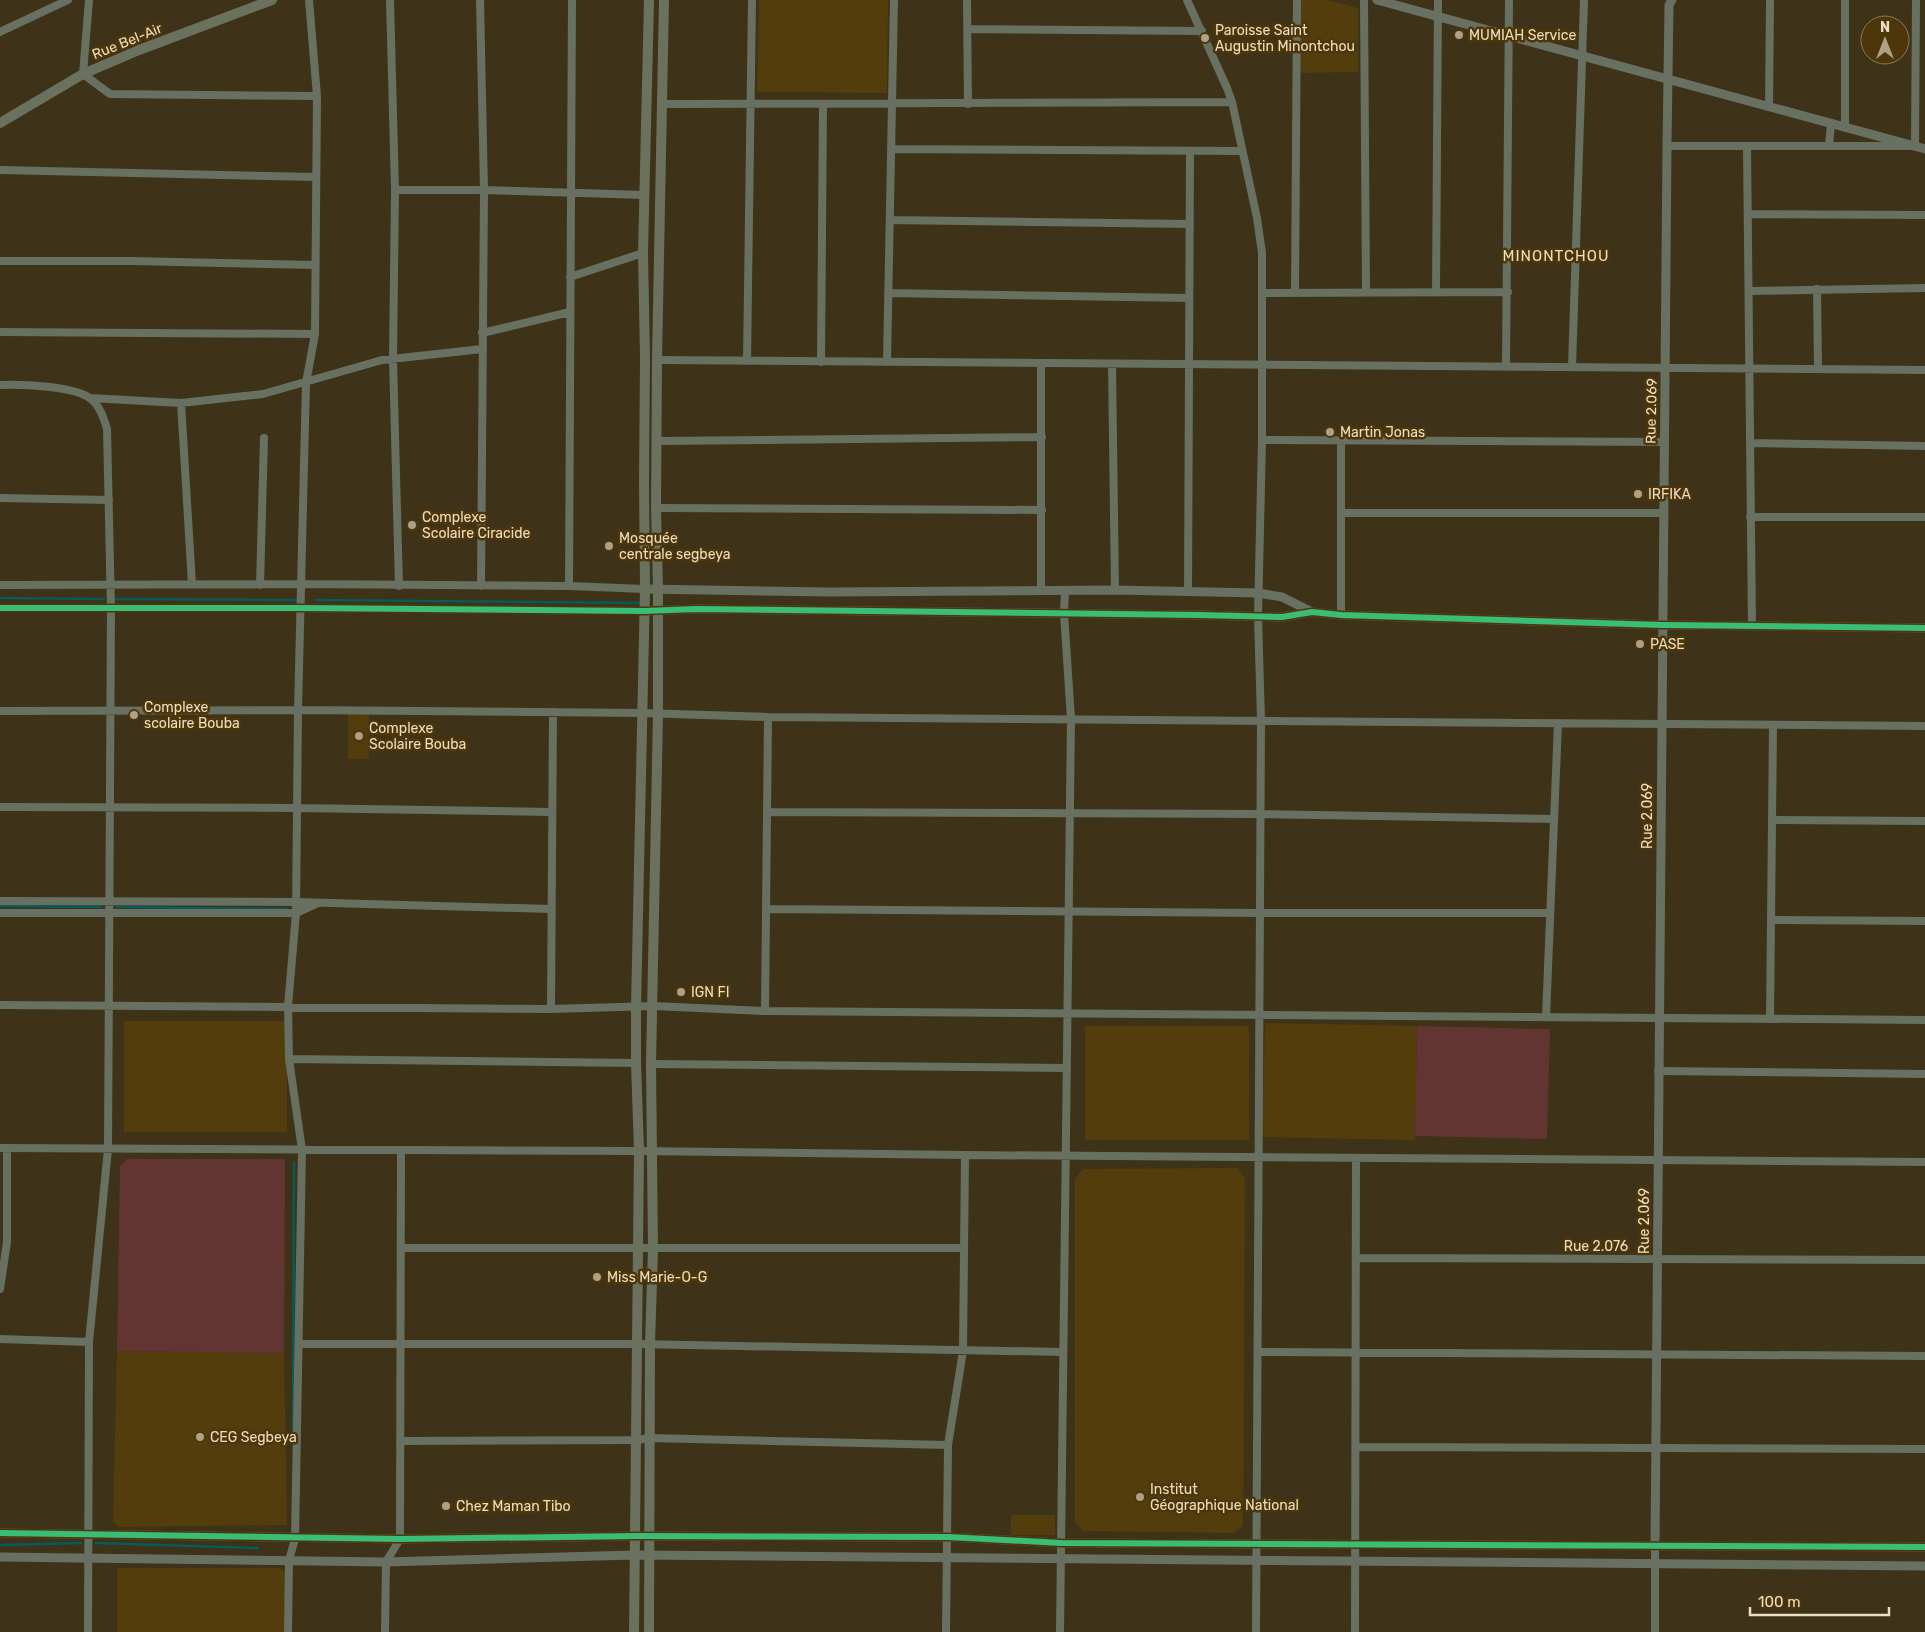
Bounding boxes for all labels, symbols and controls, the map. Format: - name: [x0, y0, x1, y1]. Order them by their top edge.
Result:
- north arrow: [1860, 15, 1910, 65]
- street label: Rue Bel-Air: [90, 19, 165, 63]
- text: N: [1880, 19, 1890, 36]
- place label: Paroisse Saint Augustin Minontchou: [1215, 22, 1355, 55]
- place label: MUMIAH Service: [1469, 27, 1576, 44]
- marker: MUMIAH Service: [1453, 29, 1465, 41]
- marker: Paroisse Saint Augustin Minontchou: [1199, 32, 1211, 44]
- district label: MINONTCHOU: [1503, 247, 1609, 265]
- street label: Rue 2.069: [1642, 378, 1661, 444]
- place label: Martin Jonas: [1340, 424, 1425, 441]
- marker: Martin Jonas: [1324, 426, 1336, 438]
- place label: IRFIKA: [1648, 486, 1691, 503]
- marker: IRFIKA: [1632, 488, 1644, 500]
- place label: Complexe Scolaire Ciracide: [422, 509, 531, 542]
- marker: Complexe Scolaire Ciracide: [406, 519, 418, 531]
- place label: Mosquée centrale segbeya: [619, 530, 730, 563]
- marker: Mosquée centrale segbeya: [603, 540, 615, 552]
- place label: PASE: [1650, 636, 1685, 653]
- marker: PASE: [1634, 638, 1646, 650]
- place label: Complexe scolaire Bouba: [144, 699, 240, 732]
- marker: Complexe scolaire Bouba: [128, 709, 140, 721]
- place label: Complexe Scolaire Bouba: [369, 720, 466, 753]
- marker: Complexe Scolaire Bouba: [353, 730, 365, 742]
- street label: Rue 2.069: [1639, 783, 1656, 849]
- place label: IGN FI: [691, 984, 730, 1001]
- marker: IGN FI: [675, 986, 687, 998]
- street label: Rue 2.069: [1636, 1188, 1653, 1254]
- street label: Rue 2.076: [1564, 1238, 1628, 1255]
- place label: Miss Marie-O-G: [607, 1269, 707, 1286]
- marker: Miss Marie-O-G: [591, 1271, 603, 1283]
- place label: CEG Segbeya: [210, 1429, 297, 1446]
- marker: CEG Segbeya: [194, 1431, 206, 1443]
- place label: Institut Géographique National: [1150, 1481, 1299, 1514]
- marker: Institut Géographique National: [1134, 1491, 1146, 1503]
- place label: Chez Maman Tibo: [456, 1498, 571, 1515]
- marker: Chez Maman Tibo: [440, 1500, 452, 1512]
- scale bar: [1750, 1584, 1889, 1616]
- text: 100 m: [1758, 1593, 1800, 1611]

